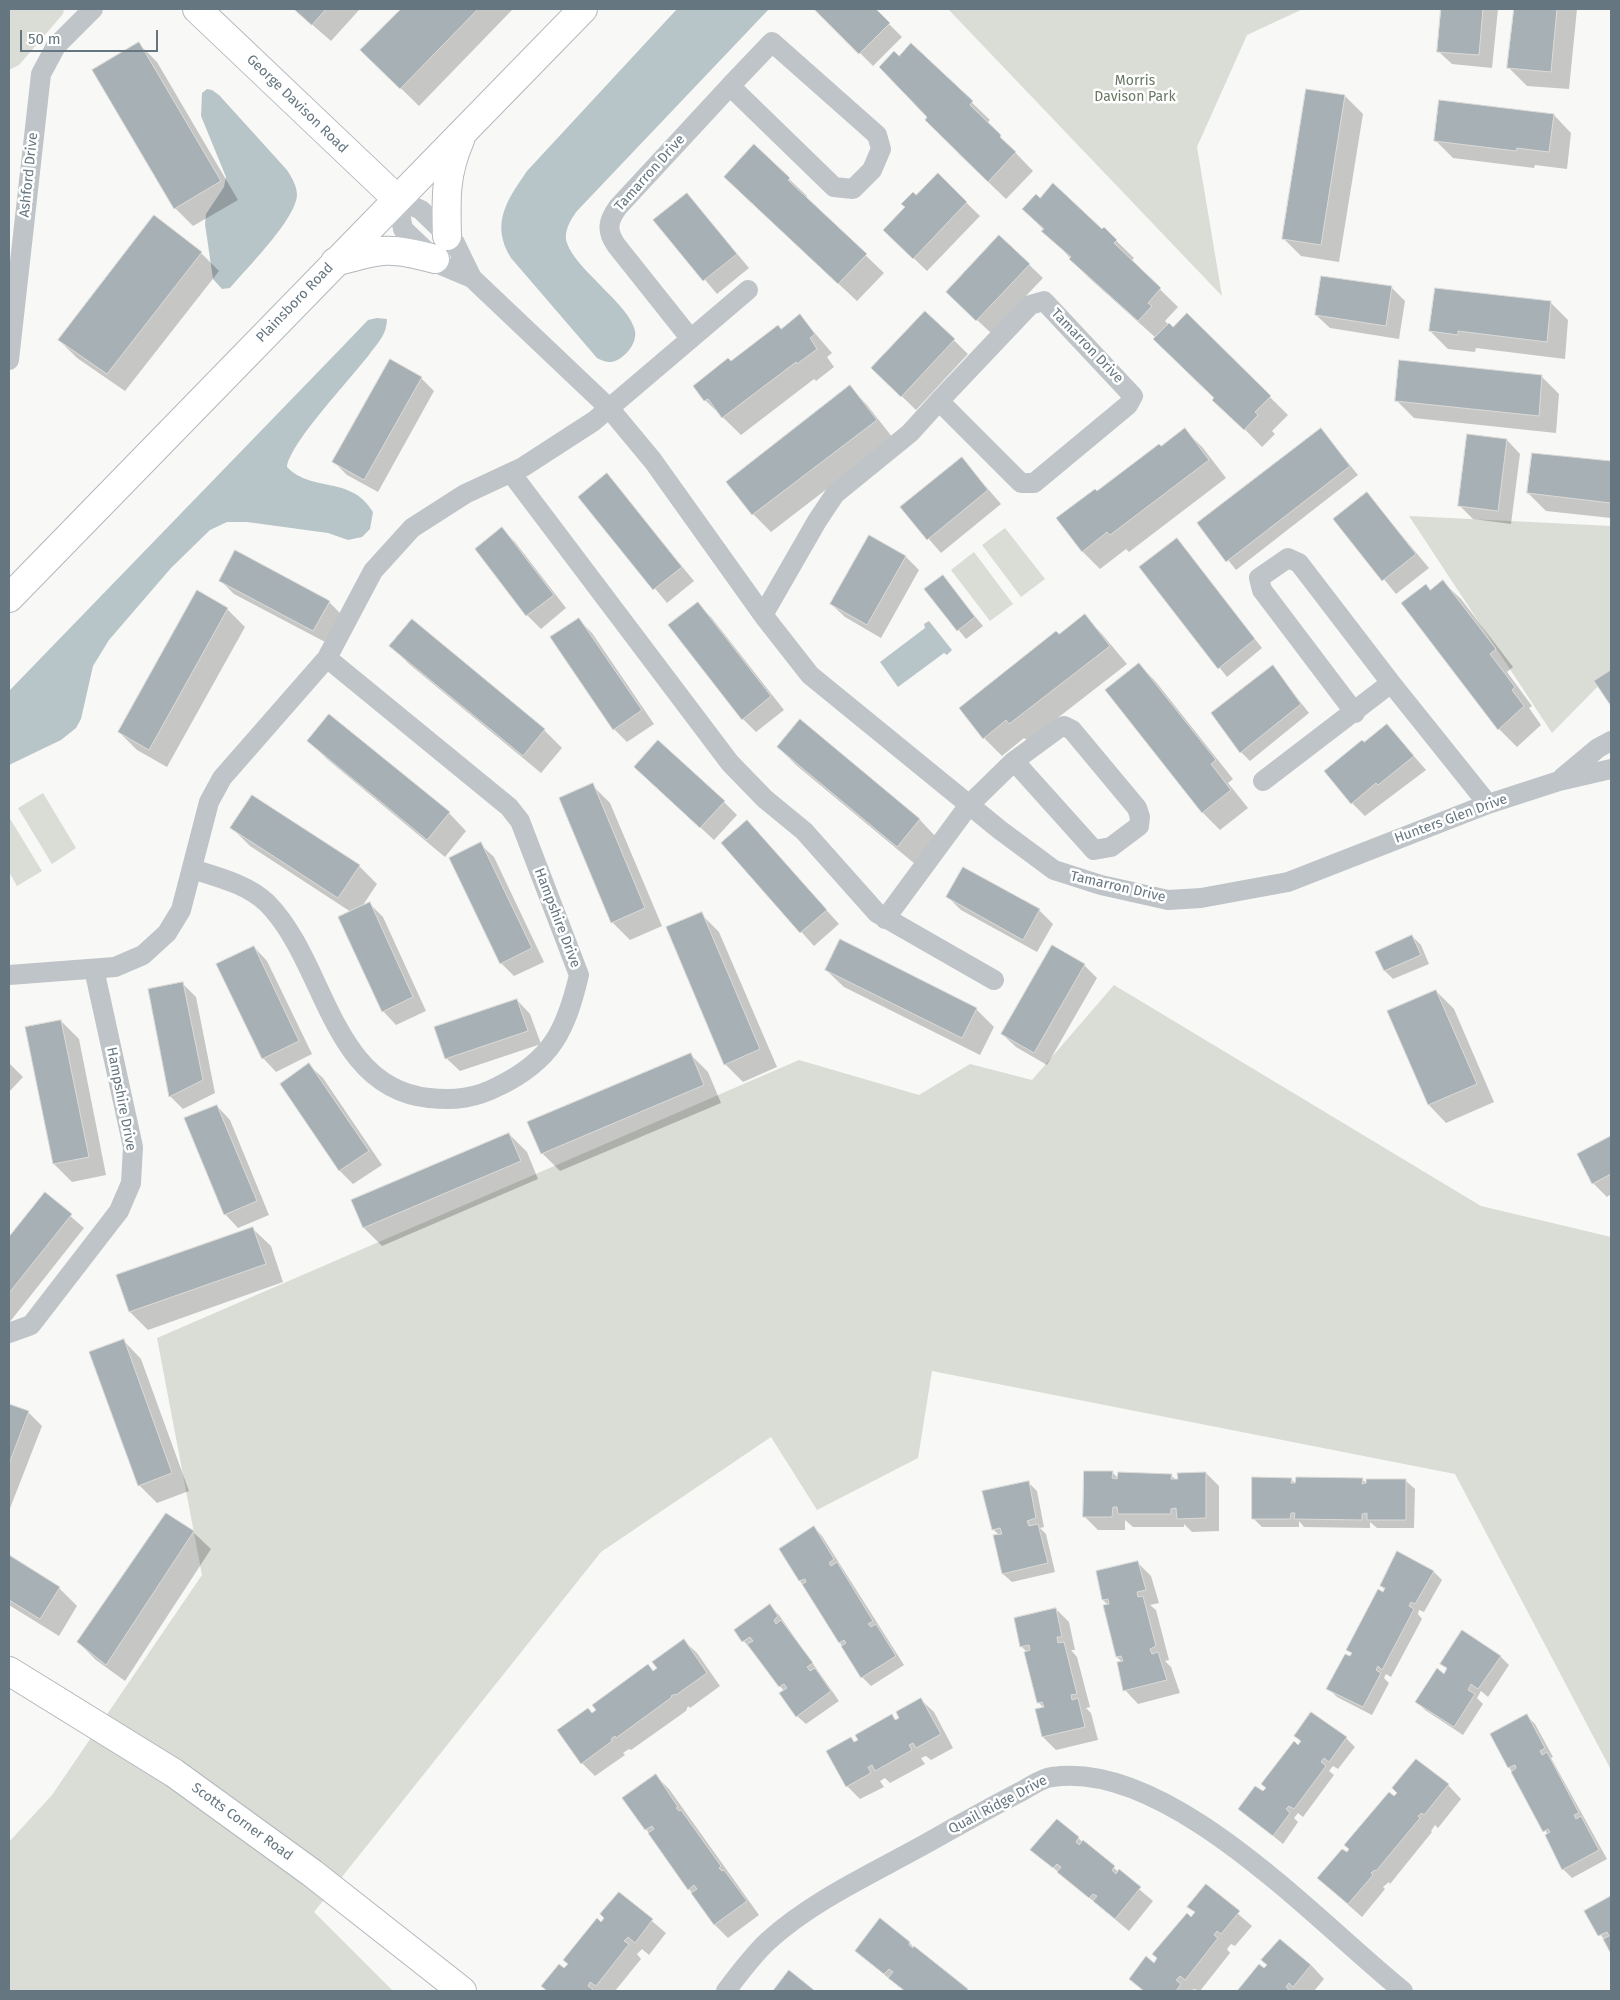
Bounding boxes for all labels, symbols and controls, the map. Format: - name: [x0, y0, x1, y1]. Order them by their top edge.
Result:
- scale bar: [22, 20, 160, 52]
- text: 50 m: [28, 30, 61, 48]
- street label: George Davison Road: [243, 51, 351, 157]
- park label: Morris Davison Park: [1094, 73, 1176, 105]
- street label: Tamarron Drive: [611, 131, 689, 215]
- street label: Ashford Drive: [16, 132, 42, 218]
- street label: Plainsboro Road: [253, 260, 337, 346]
- street label: Tamarron Drive: [1047, 305, 1127, 387]
- street label: Hunters Glen Drive: [1392, 791, 1510, 847]
- street label: Hampshire Drive: [530, 866, 584, 970]
- street label: Tamarron Drive: [1069, 868, 1167, 906]
- street label: Hampshire Drive: [103, 1046, 139, 1152]
- street label: Quail Ridge Drive: [946, 1772, 1050, 1838]
- street label: Scotts Corner Road: [188, 1780, 296, 1864]

